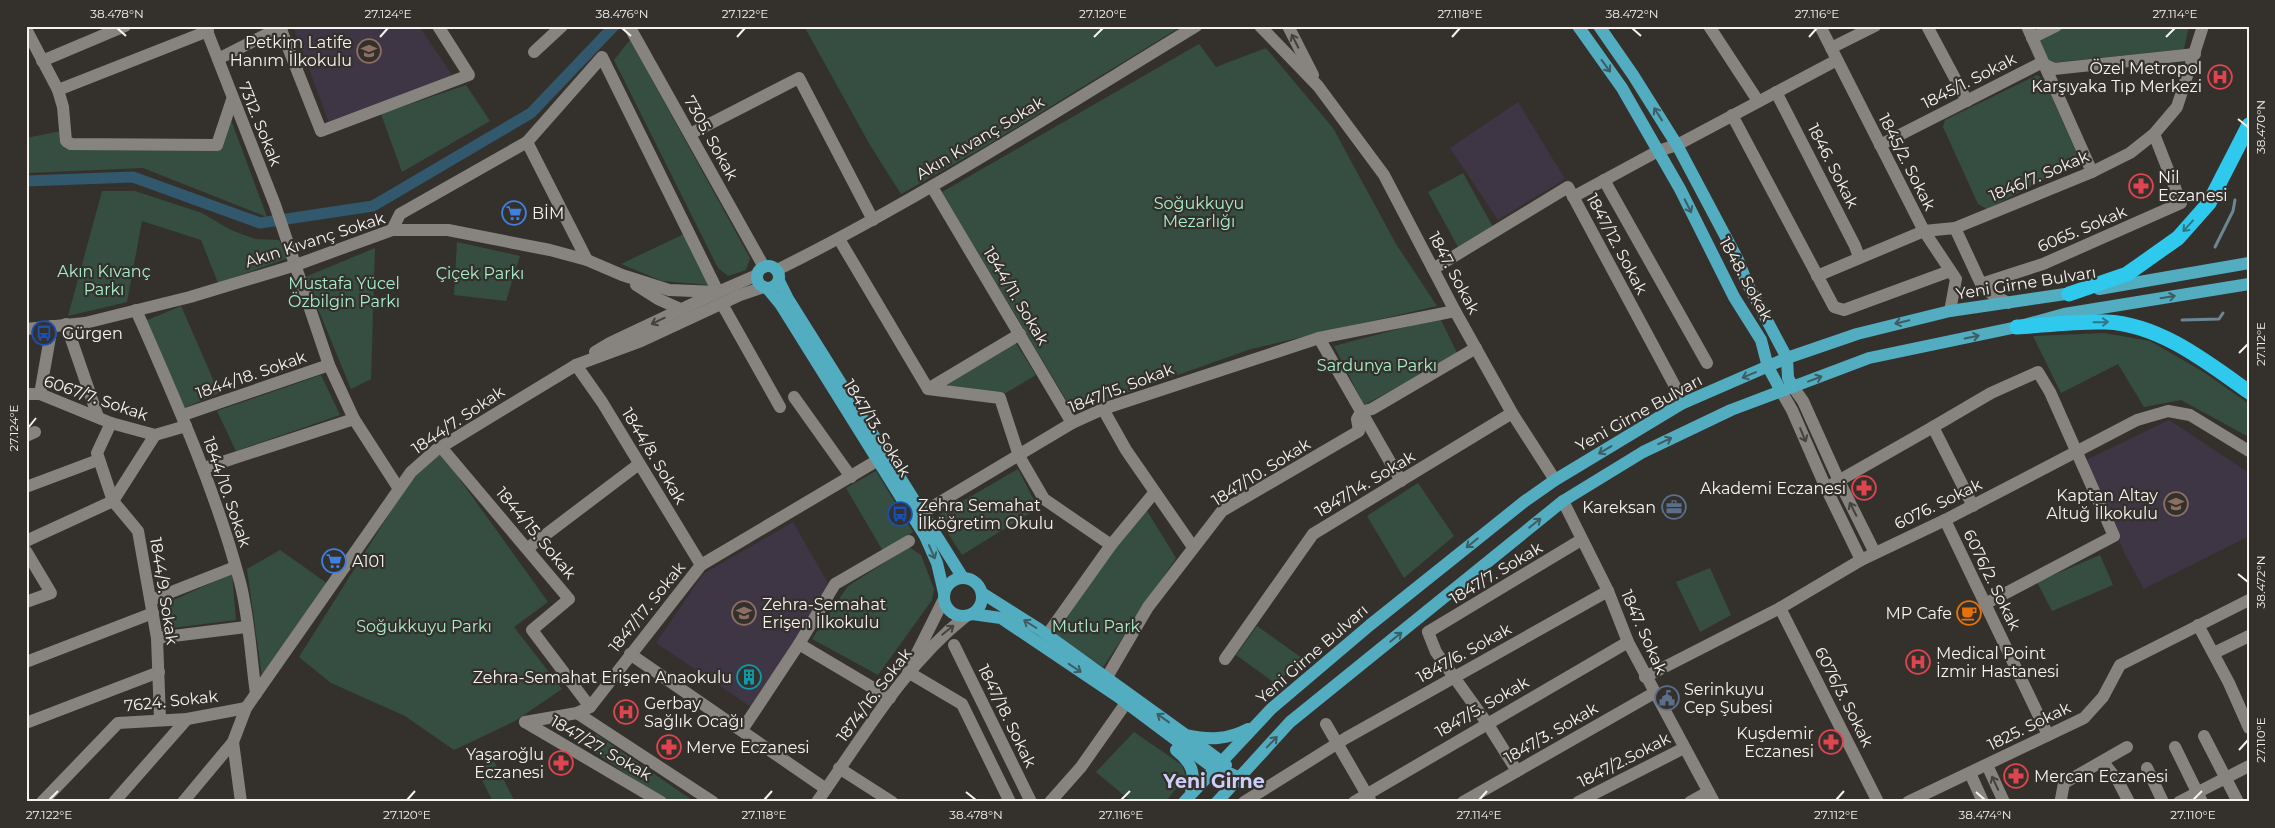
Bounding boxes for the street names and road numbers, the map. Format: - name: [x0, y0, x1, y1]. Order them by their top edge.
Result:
- street label: 1845/1. Sokak: [1919, 49, 2020, 113]
- street label: 7312. Sokak: [234, 79, 286, 169]
- street label: 7305. Sokak: [680, 92, 742, 184]
- street label: Akın Kıvanç Sokak: [913, 92, 1048, 184]
- street label: 1845/2. Sokak: [1874, 110, 1940, 214]
- street label: 1846. Sokak: [1804, 121, 1863, 212]
- street label: 1846/7. Sokak: [1986, 146, 2092, 206]
- street label: 1847/12. Sokak: [1582, 190, 1652, 298]
- street label: 6065. Sokak: [2035, 202, 2130, 256]
- street label: Akın Kıvanç Sokak: [243, 208, 388, 272]
- street label: 1847. Sokak: [1424, 229, 1484, 318]
- street label: 1848. Sokak: [1715, 234, 1777, 325]
- street label: 1844/11. Sokak: [979, 244, 1053, 349]
- street label: Yeni Girne Bulvarı: [1955, 263, 2097, 303]
- street label: 1844/18. Sokak: [193, 347, 309, 403]
- street label: 1847/15. Sokak: [1066, 359, 1177, 417]
- street label: Yeni Girne Bulvarı: [1573, 370, 1705, 456]
- street label: 6067/7. Sokak: [41, 371, 151, 425]
- street label: 1847/13. Sokak: [840, 376, 915, 480]
- street label: 1844/7. Sokak: [408, 382, 508, 458]
- street label: 1844/8. Sokak: [618, 404, 690, 508]
- street label: 1844/10. Sokak: [199, 434, 255, 550]
- street label: 1847/10. Sokak: [1208, 434, 1314, 510]
- street label: 1847/14. Sokak: [1312, 447, 1419, 521]
- street label: 6076. Sokak: [1891, 474, 1985, 533]
- street label: 1844/15. Sokak: [492, 483, 580, 583]
- street label: 6076/2. Sokak: [1959, 527, 2025, 634]
- street label: 1844/9. Sokak: [146, 536, 182, 646]
- street label: 1847/7. Sokak: [1446, 538, 1546, 608]
- street label: 1847/17. Sokak: [605, 558, 689, 656]
- street label: 1847. Sokak: [1617, 587, 1671, 677]
- street label: Yeni Girne Bulvarı: [1252, 600, 1372, 708]
- street label: 1847/6. Sokak: [1413, 619, 1515, 687]
- street label: 1874/16. Sokak: [832, 644, 916, 746]
- street label: 6076/3. Sokak: [1811, 644, 1878, 750]
- street label: 1847/18. Sokak: [974, 661, 1040, 771]
- street label: 1847/5. Sokak: [1432, 672, 1532, 741]
- street label: 7624. Sokak: [123, 687, 219, 715]
- street label: 1847/3. Sokak: [1501, 698, 1601, 767]
- street label: 1825. Sokak: [1984, 698, 2074, 754]
- street label: 1847/27. Sokak: [547, 711, 655, 785]
- street label: 1847/2.Sokak: [1575, 728, 1674, 791]

